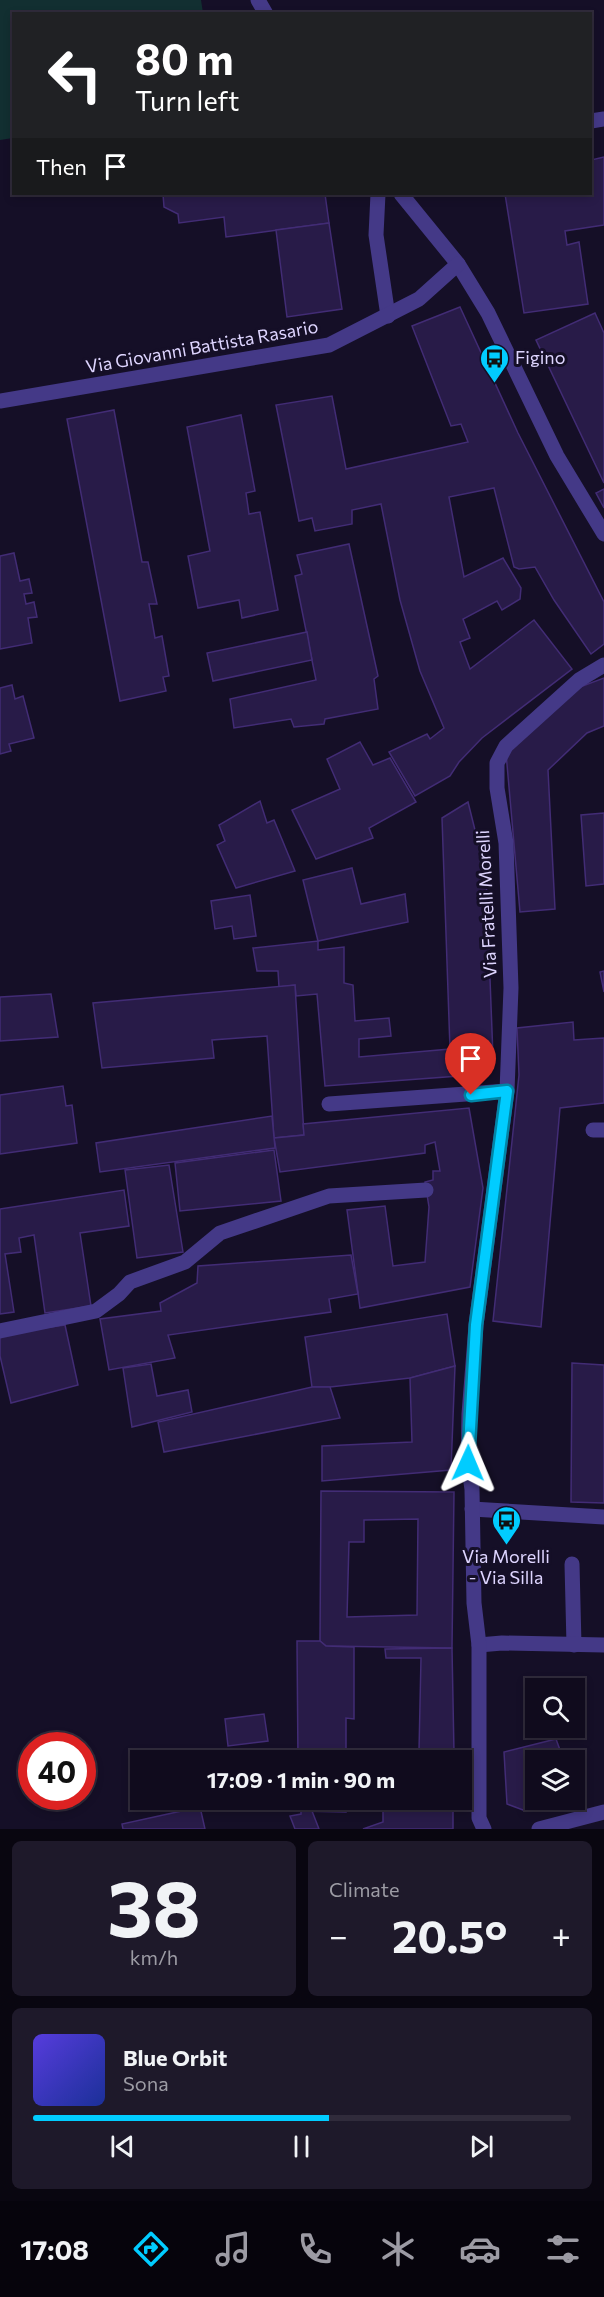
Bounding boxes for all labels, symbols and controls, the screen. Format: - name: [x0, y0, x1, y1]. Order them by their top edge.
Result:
- text: 80 m: [135, 32, 234, 84]
- icon: left: [36, 36, 114, 114]
- text: Turn left: [135, 84, 239, 117]
- icon: arrive: [99, 150, 132, 183]
- text: Then: [36, 153, 87, 180]
- street label: Via Giovanni Battista Rasario: [84, 315, 320, 377]
- bus stop icon: Figino: [478, 342, 510, 384]
- place label: Figino: [515, 346, 565, 368]
- street label: Via Fratelli Morelli: [471, 829, 501, 979]
- pin: [445, 1033, 496, 1095]
- icon: arrive: [454, 1042, 487, 1075]
- position arrow: [436, 1431, 500, 1495]
- bus stop icon: Via Morelli - Via Silla: [490, 1504, 522, 1546]
- place label: Via Morelli - Via Silla: [462, 1545, 550, 1588]
- map controls: [525, 1678, 585, 1810]
- button: search: [525, 1678, 585, 1738]
- speed limit sign: 40: [18, 1732, 96, 1810]
- button: layers: [525, 1750, 585, 1810]
- text: 17:09 · 1 min · 90 m: [207, 1766, 395, 1793]
- text: 38: [107, 1858, 201, 1953]
- text: Climate: [329, 1877, 399, 1901]
- text: 20.5°: [392, 1907, 507, 1962]
- text: −: [329, 1914, 348, 1955]
- text: +: [552, 1914, 571, 1955]
- text: km/h: [130, 1945, 178, 1969]
- text: Blue Orbit: [123, 2044, 227, 2071]
- text: Sona: [123, 2071, 169, 2095]
- icon: previous: [106, 2130, 139, 2163]
- icon: pause: [285, 2130, 318, 2163]
- icon: next: [465, 2130, 498, 2163]
- icon: directions: [130, 2228, 172, 2270]
- icon: music: [212, 2228, 254, 2270]
- icon: phone: [294, 2228, 336, 2270]
- icon: climate: [377, 2228, 419, 2270]
- icon: car: [459, 2228, 501, 2270]
- icon: filters: [542, 2228, 584, 2270]
- text: 17:08: [20, 2233, 89, 2266]

